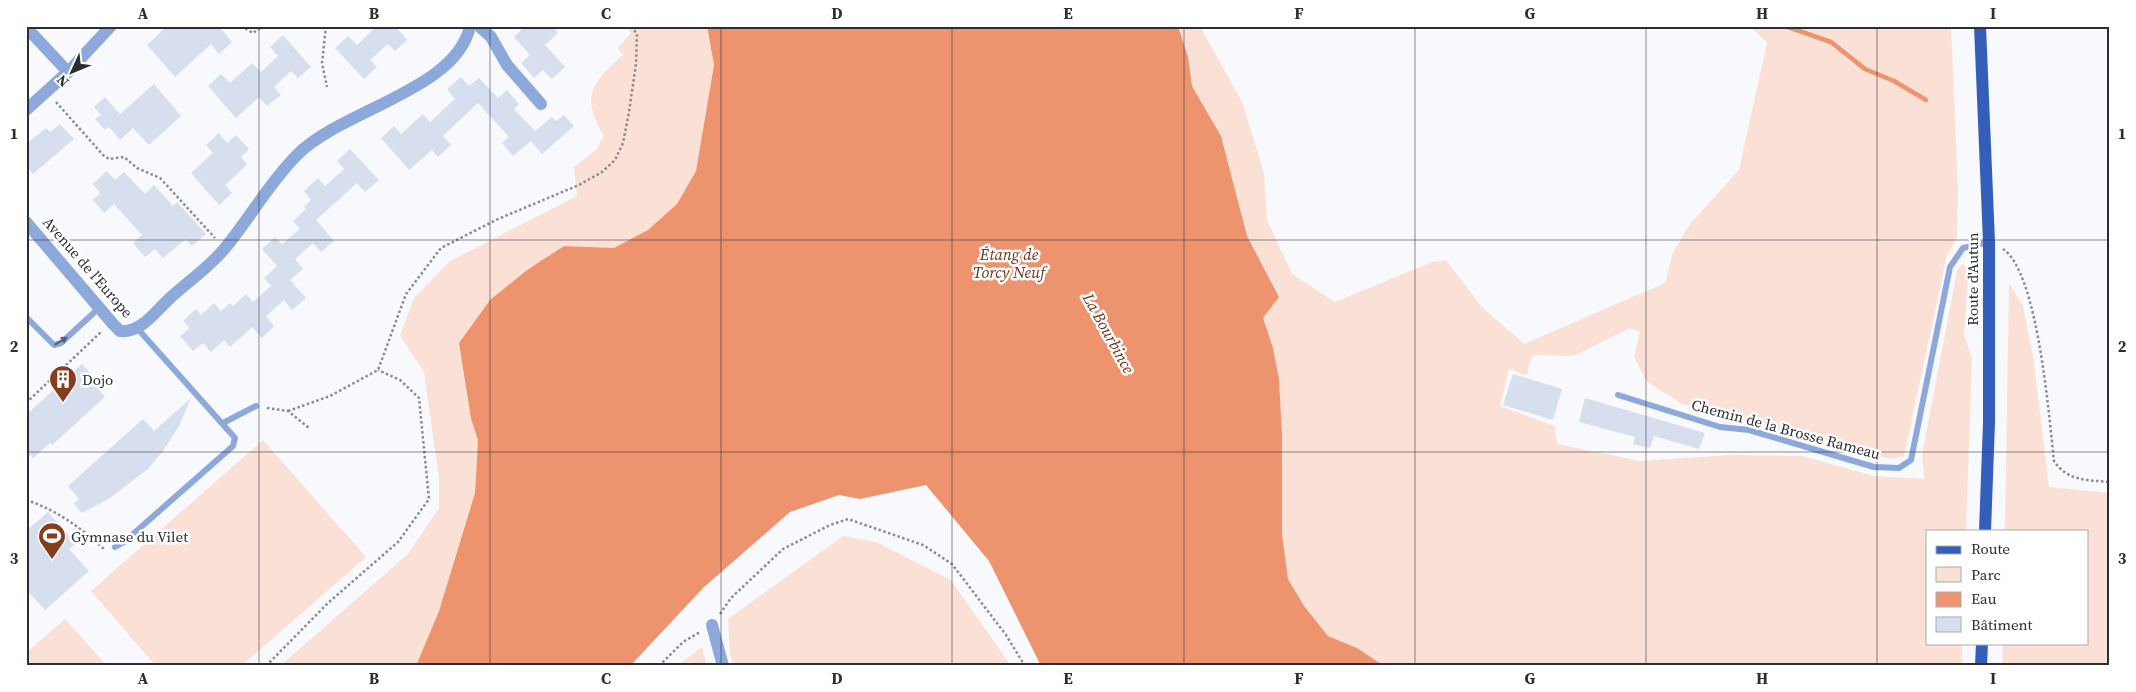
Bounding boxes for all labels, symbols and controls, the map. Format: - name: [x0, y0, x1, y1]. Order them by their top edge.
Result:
- text: A: [138, 2, 149, 24]
- text: B: [369, 2, 380, 24]
- text: C: [601, 2, 611, 24]
- text: D: [831, 2, 843, 24]
- text: E: [1063, 2, 1073, 24]
- text: F: [1294, 2, 1304, 24]
- text: G: [1525, 2, 1536, 24]
- text: H: [1756, 2, 1768, 24]
- text: I: [1990, 2, 1996, 24]
- north arrow: [48, 48, 98, 98]
- text: N: [52, 70, 73, 92]
- text: 1: [10, 122, 18, 144]
- text: 1: [2118, 122, 2126, 144]
- street label: Avenue de l'Europe: [38, 212, 138, 322]
- street label: Route d'Autun: [1962, 232, 1983, 326]
- water label: Étang de Torcy Neuf: [973, 243, 1048, 283]
- water label: La Bourbince: [1077, 288, 1140, 377]
- text: 2: [10, 335, 19, 357]
- text: 2: [2118, 335, 2127, 357]
- one-way arrow: [54, 337, 68, 346]
- building icon: Dojo: [48, 364, 78, 403]
- place label: Dojo: [82, 369, 113, 390]
- street label: Chemin de la Brosse Rameau: [1689, 394, 1883, 464]
- sports icon: Gymnase du Vilet: [37, 521, 67, 560]
- place label: Gymnase du Vilet: [71, 526, 188, 547]
- legend: [1926, 530, 2088, 644]
- text: Route: [1971, 538, 2010, 559]
- text: 3: [10, 547, 19, 569]
- text: 3: [2118, 547, 2127, 569]
- text: Parc: [1971, 564, 2001, 585]
- text: Eau: [1971, 588, 1997, 609]
- text: Bâtiment: [1971, 614, 2033, 635]
- text: A: [138, 667, 149, 689]
- text: B: [369, 667, 380, 689]
- text: C: [601, 667, 611, 689]
- text: D: [831, 667, 843, 689]
- text: E: [1063, 667, 1073, 689]
- text: F: [1294, 667, 1304, 689]
- text: G: [1525, 667, 1536, 689]
- text: H: [1756, 667, 1768, 689]
- text: I: [1990, 667, 1996, 689]

